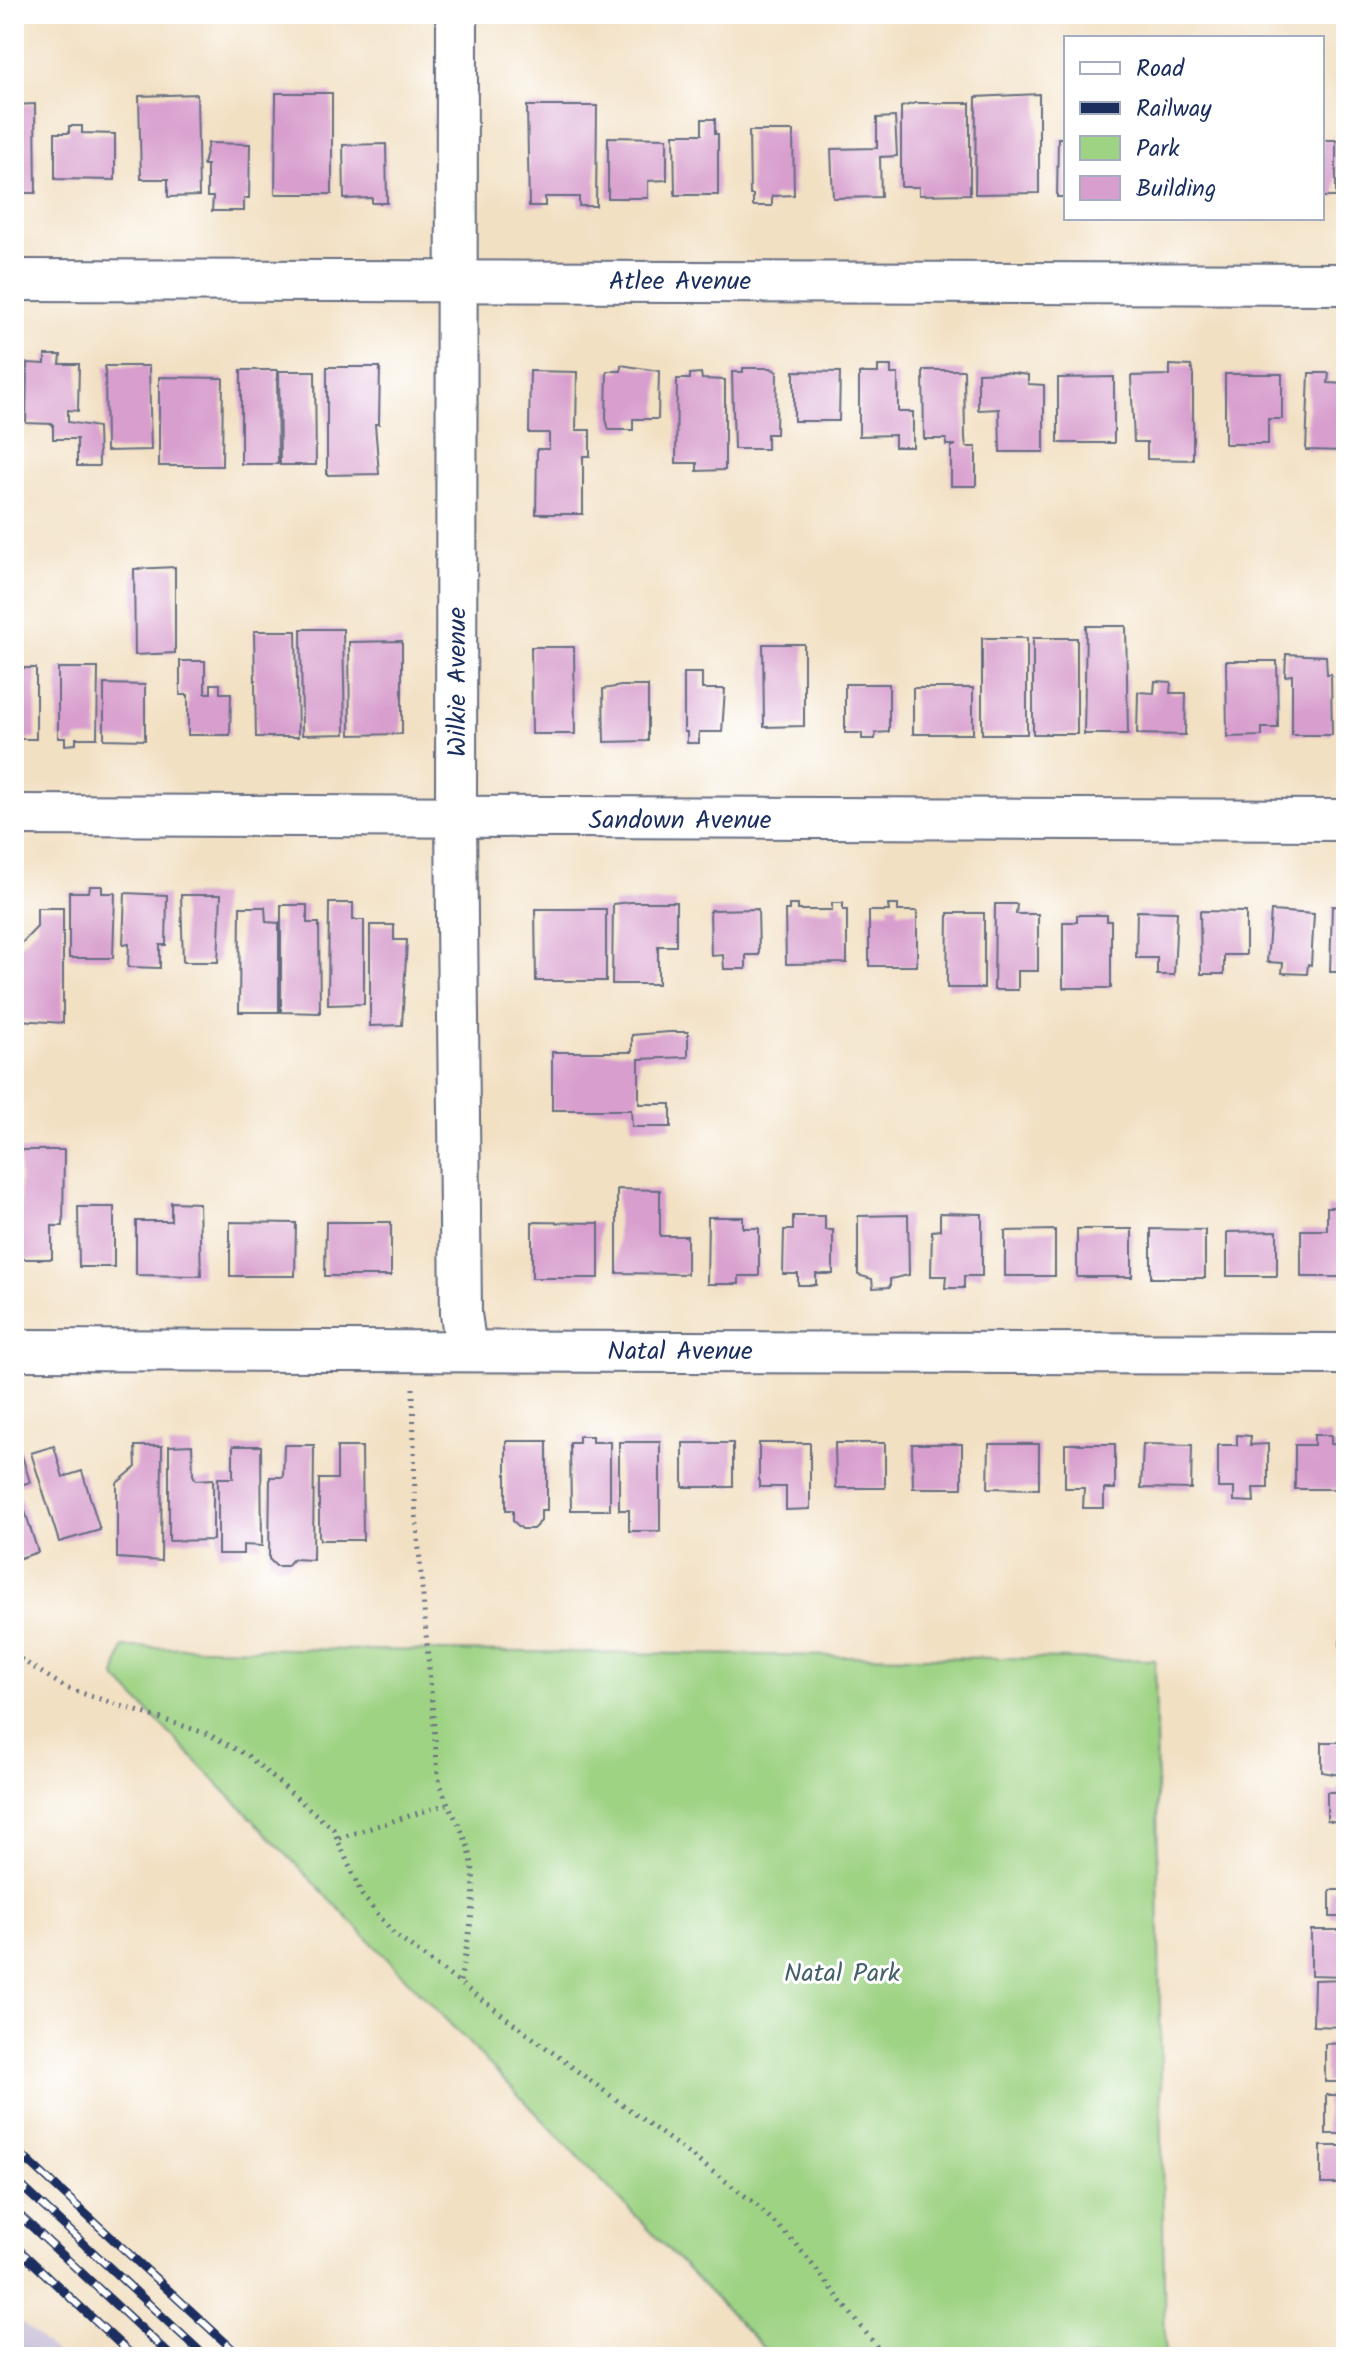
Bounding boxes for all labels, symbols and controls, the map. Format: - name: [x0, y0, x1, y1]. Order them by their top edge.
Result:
- legend: [1064, 36, 1324, 220]
- text: Road: [1136, 50, 1185, 89]
- text: Railway: [1136, 90, 1212, 129]
- text: Park: [1136, 130, 1180, 169]
- text: Building: [1136, 170, 1216, 209]
- street label: Atlee Avenue: [609, 261, 752, 303]
- street label: Wilkie Avenue: [437, 607, 479, 757]
- street label: Sandown Avenue: [589, 800, 772, 842]
- street label: Natal Avenue: [607, 1331, 753, 1373]
- park label: Natal Park: [784, 1953, 901, 1995]

